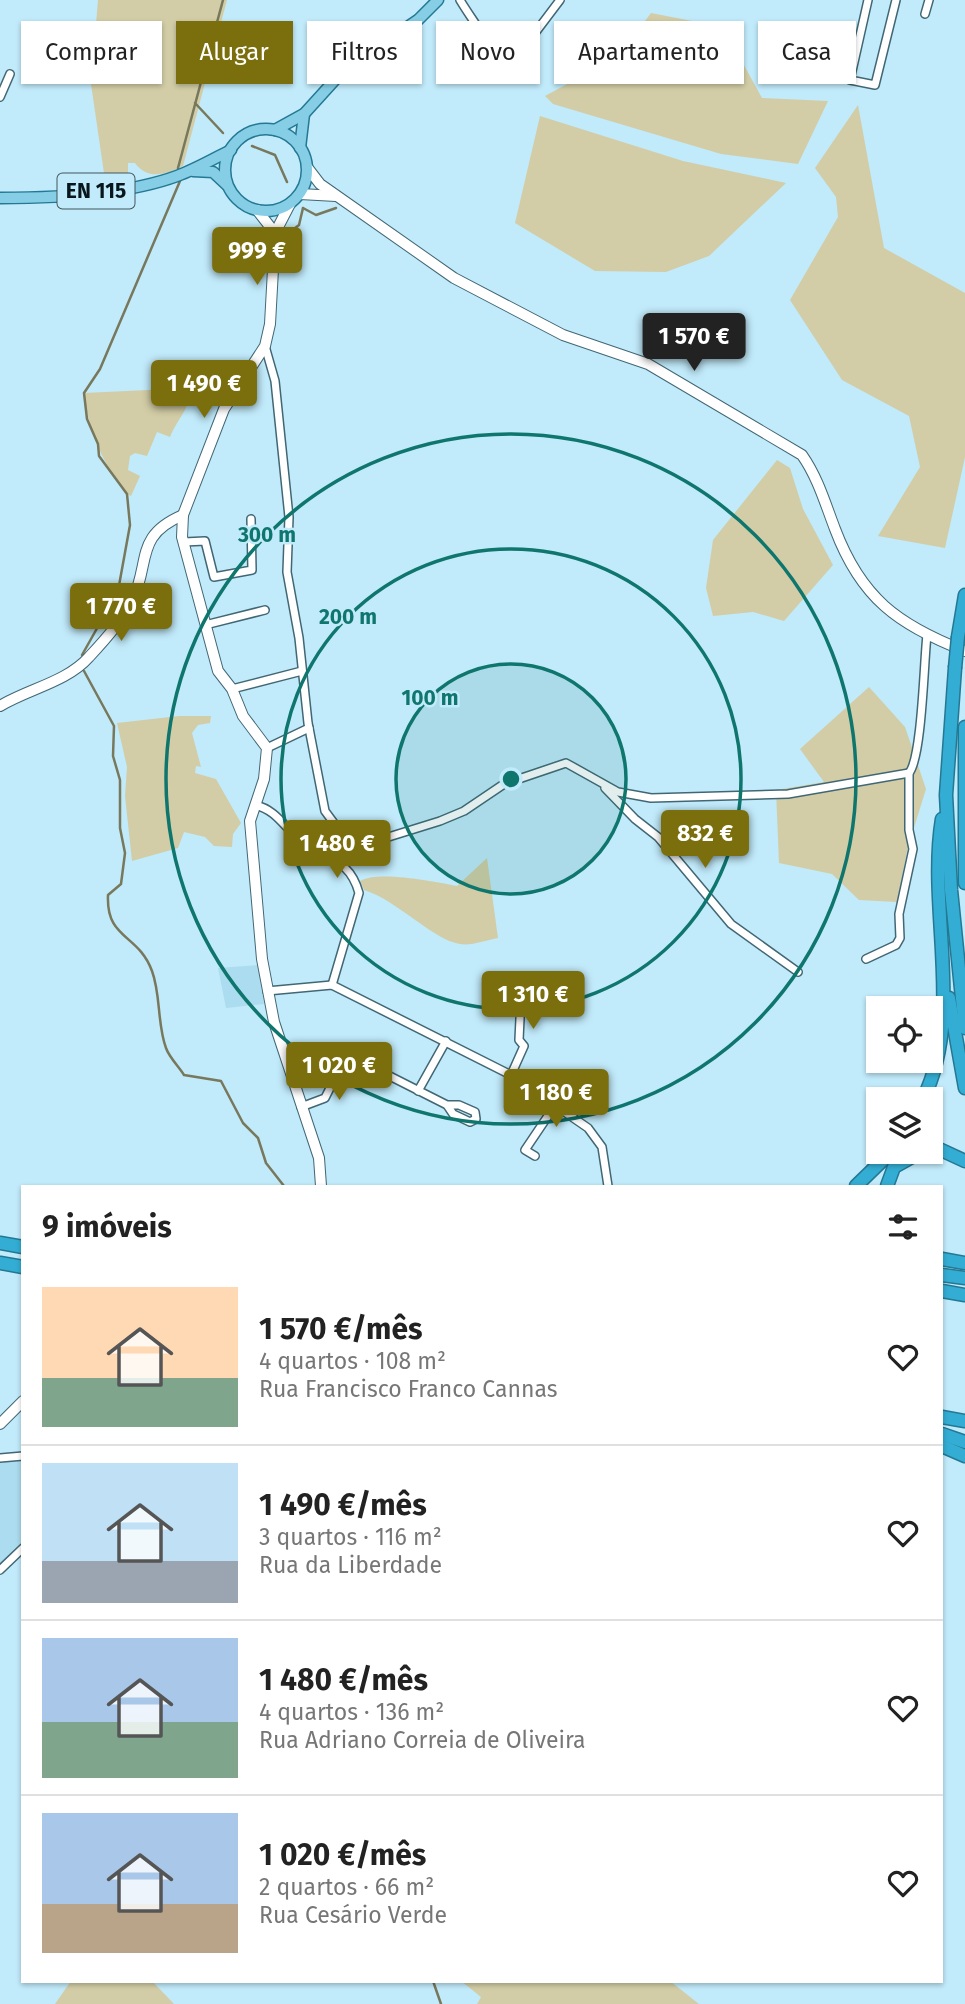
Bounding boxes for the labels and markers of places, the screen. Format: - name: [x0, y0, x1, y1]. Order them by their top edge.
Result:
- pin: 999 €: [208, 228, 306, 287]
- pin: 1 570 €: [629, 314, 759, 373]
- pin: 1 490 €: [139, 360, 269, 420]
- pin: 1 770 €: [56, 584, 186, 643]
- centre of rings: [499, 767, 523, 791]
- pin: 832 €: [656, 810, 754, 870]
- pin: 1 480 €: [272, 820, 402, 880]
- pin: 1 310 €: [468, 972, 598, 1031]
- pin: 1 020 €: [274, 1042, 404, 1102]
- pin: 1 180 €: [491, 1070, 621, 1129]

